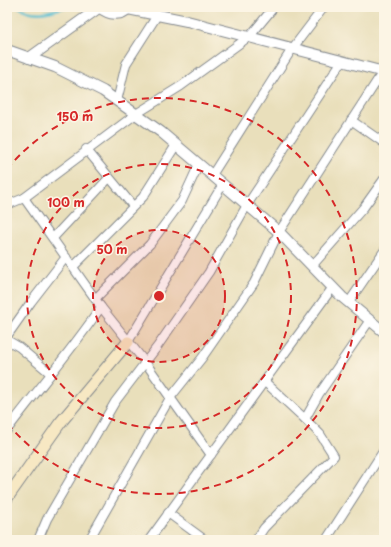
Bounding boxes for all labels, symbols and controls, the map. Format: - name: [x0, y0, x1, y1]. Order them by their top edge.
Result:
- text: 150 m: [57, 107, 93, 125]
- text: 100 m: [47, 193, 85, 211]
- text: 50 m: [96, 240, 128, 258]
- centre of rings: [152, 289, 166, 303]

